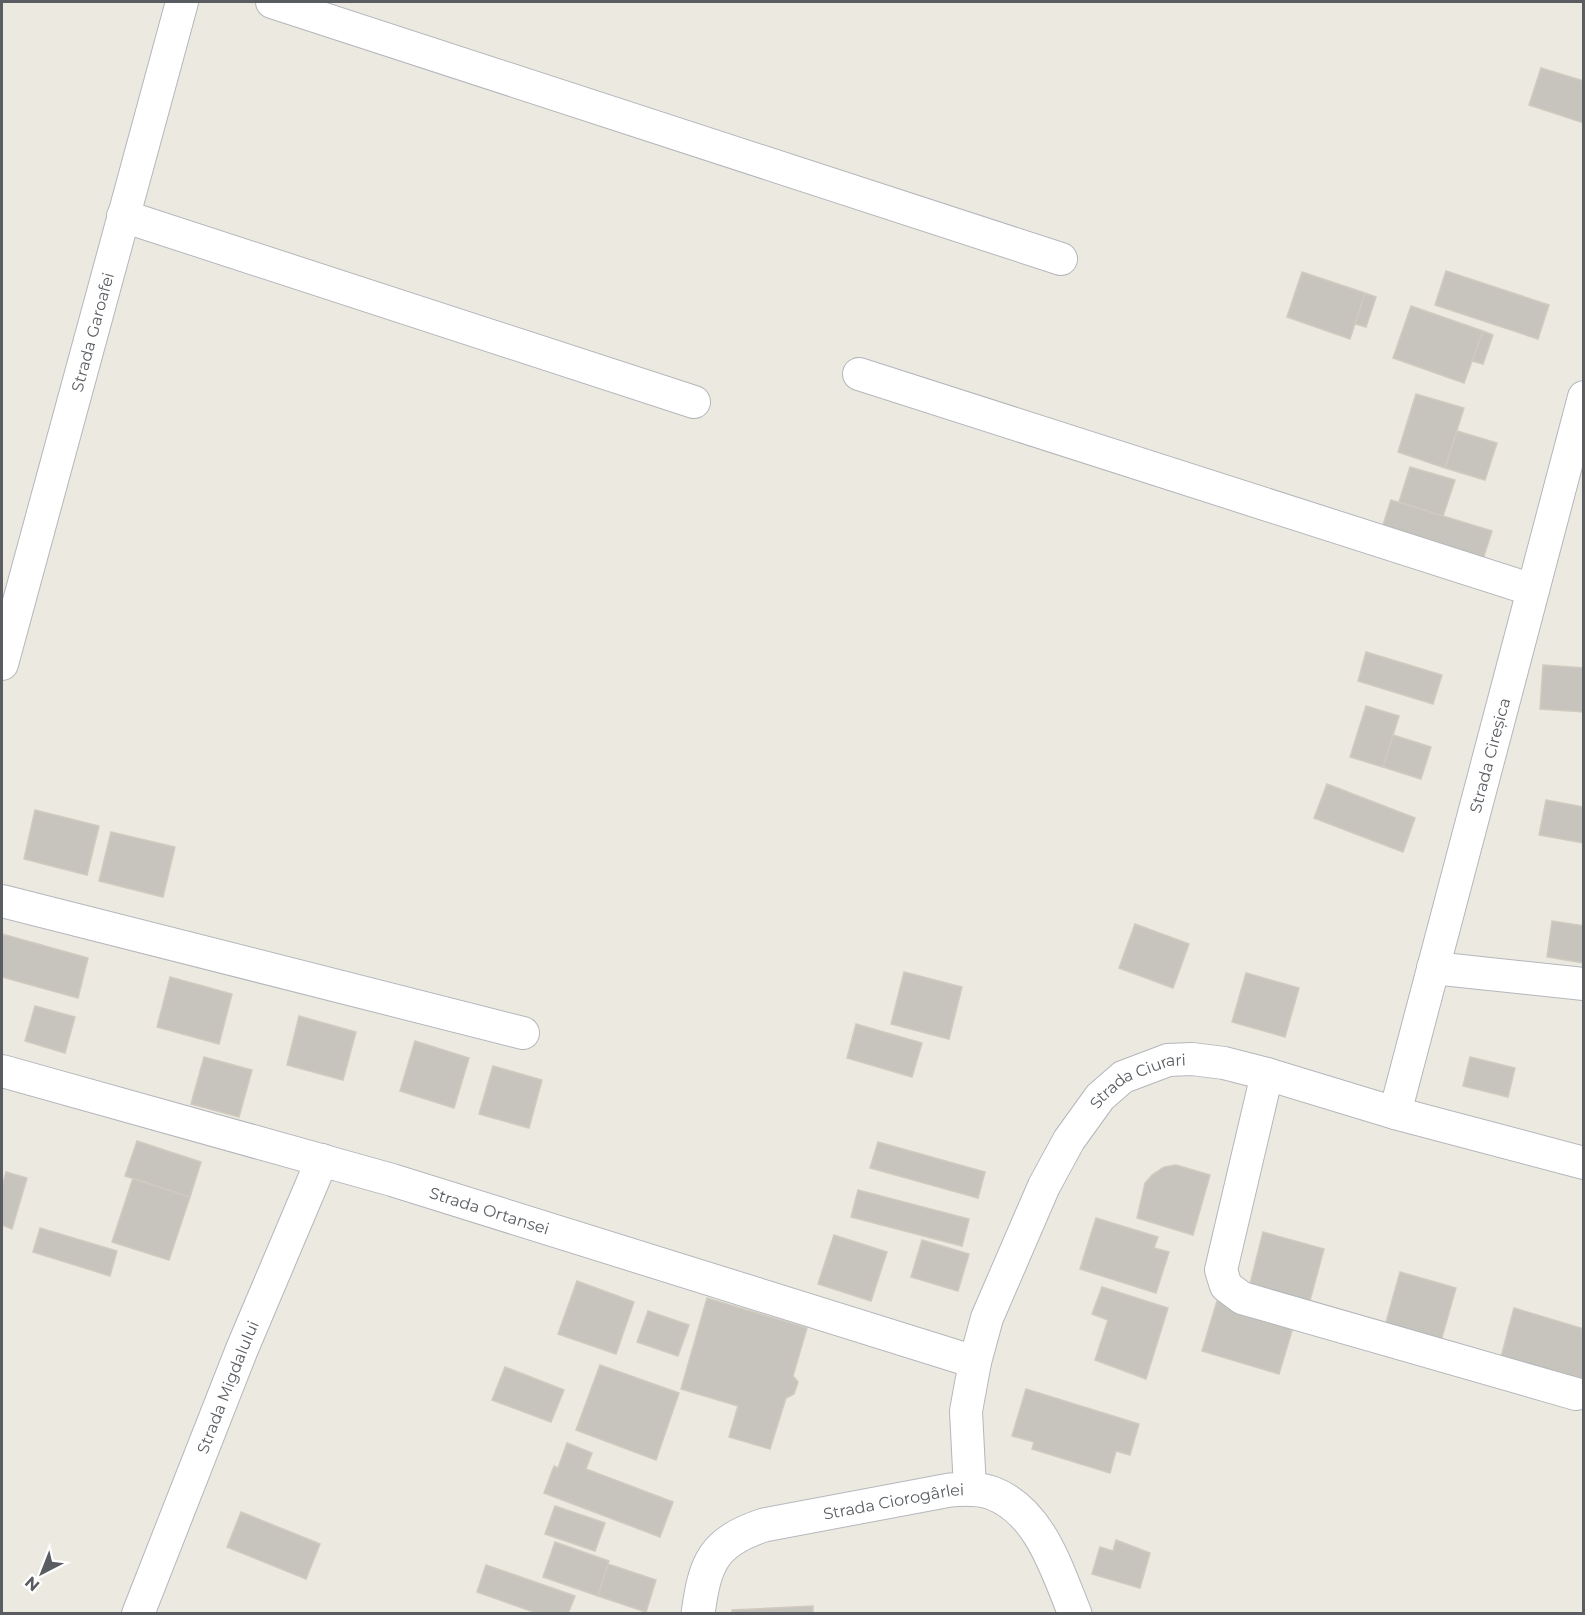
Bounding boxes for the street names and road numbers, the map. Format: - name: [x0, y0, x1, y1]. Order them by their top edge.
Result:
- street label: Strada Garoafei: [67, 270, 118, 394]
- street label: Strada Cireșica: [1466, 696, 1514, 815]
- street label: Strada Ciurari: [1086, 1050, 1186, 1112]
- street label: Strada Ortansei: [427, 1183, 551, 1238]
- street label: Strada Migdalului: [193, 1318, 263, 1456]
- street label: Strada Ciorogârlei: [822, 1480, 965, 1524]

